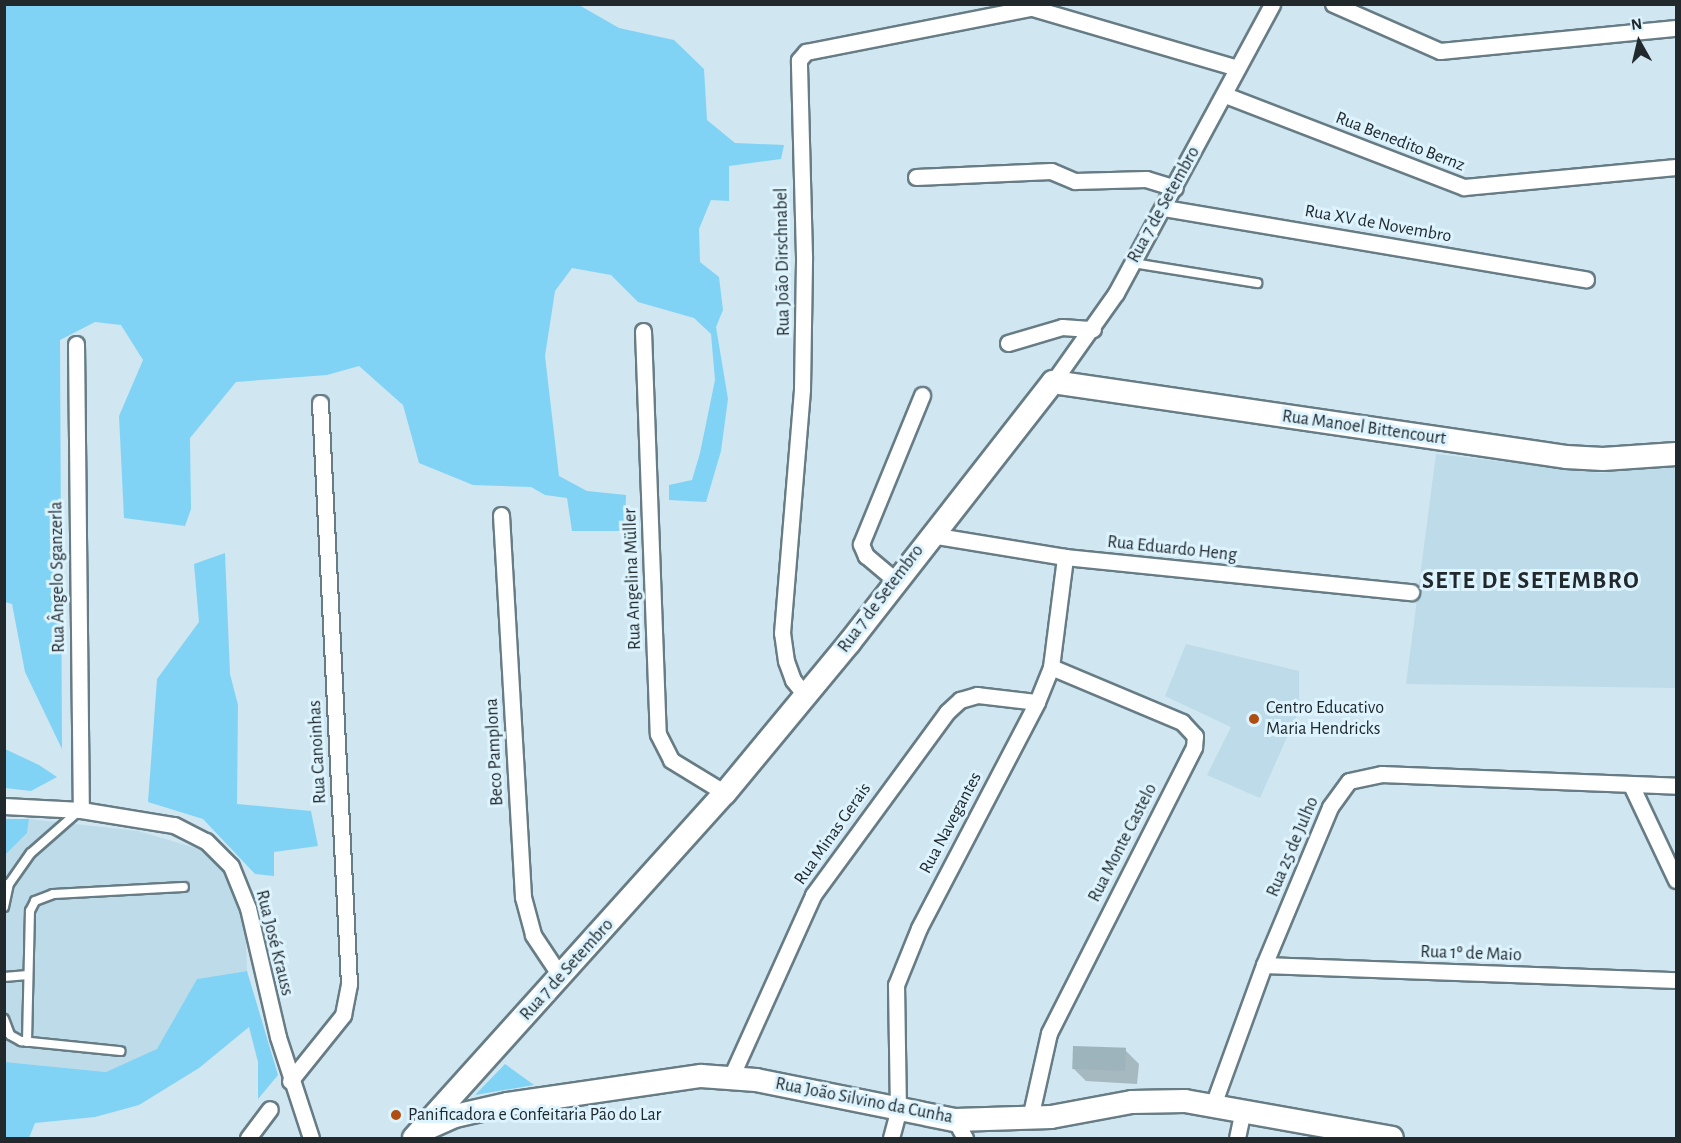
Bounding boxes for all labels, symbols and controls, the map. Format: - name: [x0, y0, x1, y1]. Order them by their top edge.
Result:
- north arrow: [1609, 12, 1669, 72]
- text: N: [1630, 15, 1643, 33]
- street label: Rua Benedito Bernz: [1332, 107, 1468, 177]
- street label: Rua 7 de Setembro: [1123, 143, 1205, 267]
- street label: Rua João Dirschnabel: [771, 188, 795, 336]
- street label: Rua XV de Novembro: [1303, 200, 1453, 248]
- street label: Rua Manoel Bittencourt: [1281, 406, 1447, 450]
- street label: Rua Ângelo Sganzerla: [46, 501, 70, 653]
- street label: Rua Angelina Müller: [620, 508, 646, 650]
- street label: Rua Eduardo Heng: [1106, 531, 1238, 567]
- street label: Rua 7 de Setembro: [833, 541, 929, 657]
- district label: SETE DE SETEMBRO: [1422, 568, 1640, 596]
- street label: Beco Pamplona: [481, 698, 509, 806]
- place label: Centro Educativo Maria Hendricks: [1266, 698, 1384, 740]
- street label: Rua Canoinhas: [305, 700, 331, 804]
- marker: Centro Educativo Maria Hendricks: [1247, 712, 1261, 726]
- street label: Rua Navegantes: [915, 768, 987, 878]
- street label: Rua Minas Gerais: [790, 779, 876, 889]
- street label: Rua Monte Castelo: [1084, 780, 1162, 906]
- street label: Rua 25 de Julho: [1262, 794, 1324, 900]
- street label: Rua José Krauss: [250, 888, 298, 998]
- street label: Rua 7 de Setembro: [516, 915, 618, 1025]
- street label: Rua 1º de Maio: [1420, 941, 1522, 967]
- street label: Rua João Silvino da Cunha: [773, 1073, 955, 1129]
- place label: Panificadora e Confeitaria Pão do Lar: [408, 1104, 661, 1126]
- marker: Panificadora e Confeitaria Pão do Lar: [389, 1108, 403, 1122]

